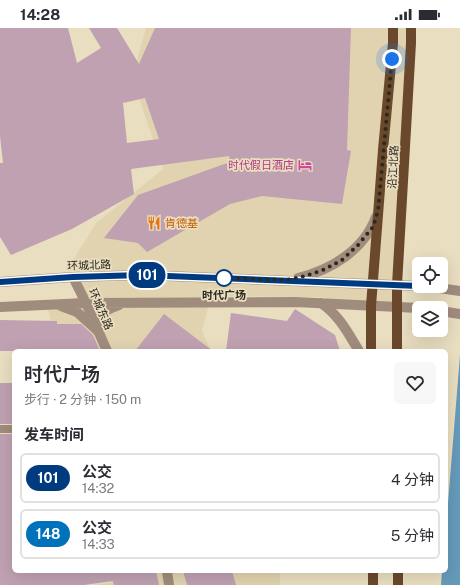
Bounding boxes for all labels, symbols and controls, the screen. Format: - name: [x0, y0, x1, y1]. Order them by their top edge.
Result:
- text: 14:28: [20, 6, 60, 23]
- your location: [382, 49, 402, 69]
- street label: 沿江北路: [386, 145, 400, 189]
- hotel icon: 时代假日酒店: [297, 157, 313, 173]
- place label: 时代假日酒店: [228, 159, 294, 171]
- restaurant icon: 肯德基: [146, 215, 162, 231]
- place label: 肯德基: [165, 217, 198, 229]
- map controls: [412, 257, 448, 337]
- button: locate: [412, 257, 448, 293]
- street label: 环城北路: [67, 258, 111, 272]
- line badge: 101: [124, 262, 170, 288]
- text: 101: [136, 267, 158, 283]
- marker: 时代广场: [215, 269, 233, 287]
- street label: 环城东路: [87, 286, 115, 332]
- place label: 时代广场: [202, 289, 246, 301]
- button: layers: [412, 301, 448, 337]
- button: heart: [394, 362, 436, 404]
- text: 时代广场: [24, 363, 100, 385]
- text: 步行 · 2 分钟 · 150 m: [24, 392, 141, 407]
- text: 发车时间: [24, 426, 84, 443]
- text: 公交: [82, 463, 112, 480]
- text: 101: [37, 470, 59, 486]
- text: 4 分钟: [391, 471, 434, 488]
- text: 14:32: [82, 481, 114, 496]
- text: 公交: [82, 519, 112, 536]
- text: 148: [36, 526, 60, 542]
- text: 5 分钟: [391, 527, 434, 544]
- text: 14:33: [82, 537, 115, 552]

